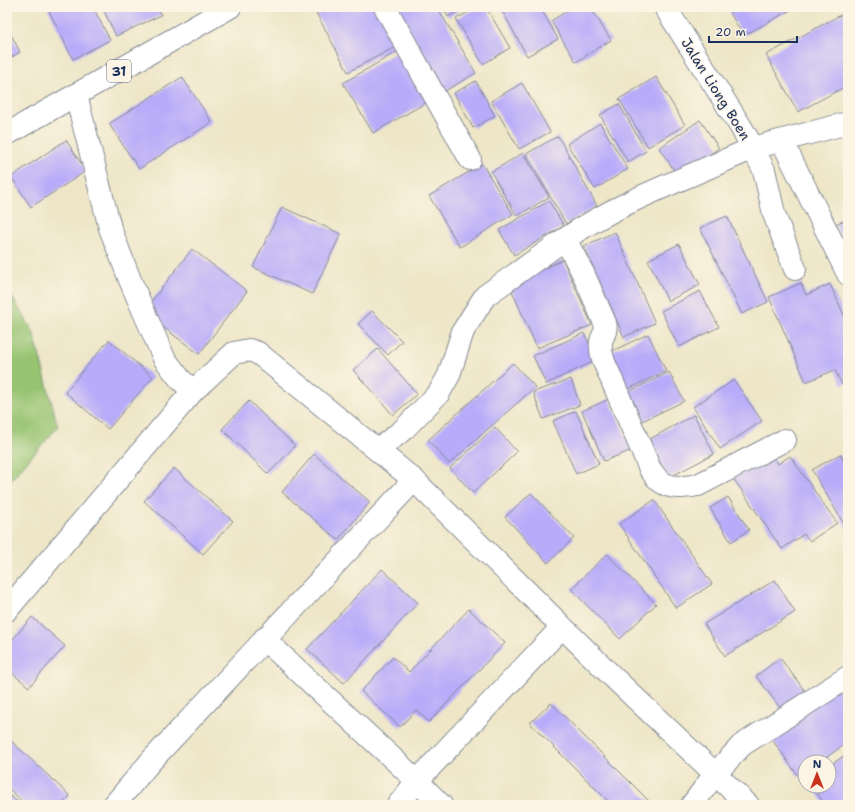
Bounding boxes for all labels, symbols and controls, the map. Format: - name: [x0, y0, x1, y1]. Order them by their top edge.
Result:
- scale bar: [709, 18, 797, 44]
- text: 20 m: [715, 24, 746, 40]
- street label: Jalan Liong Boen: [677, 34, 755, 144]
- road number: 31: [107, 60, 131, 82]
- north arrow: [797, 754, 837, 794]
- text: N: [813, 757, 822, 772]

